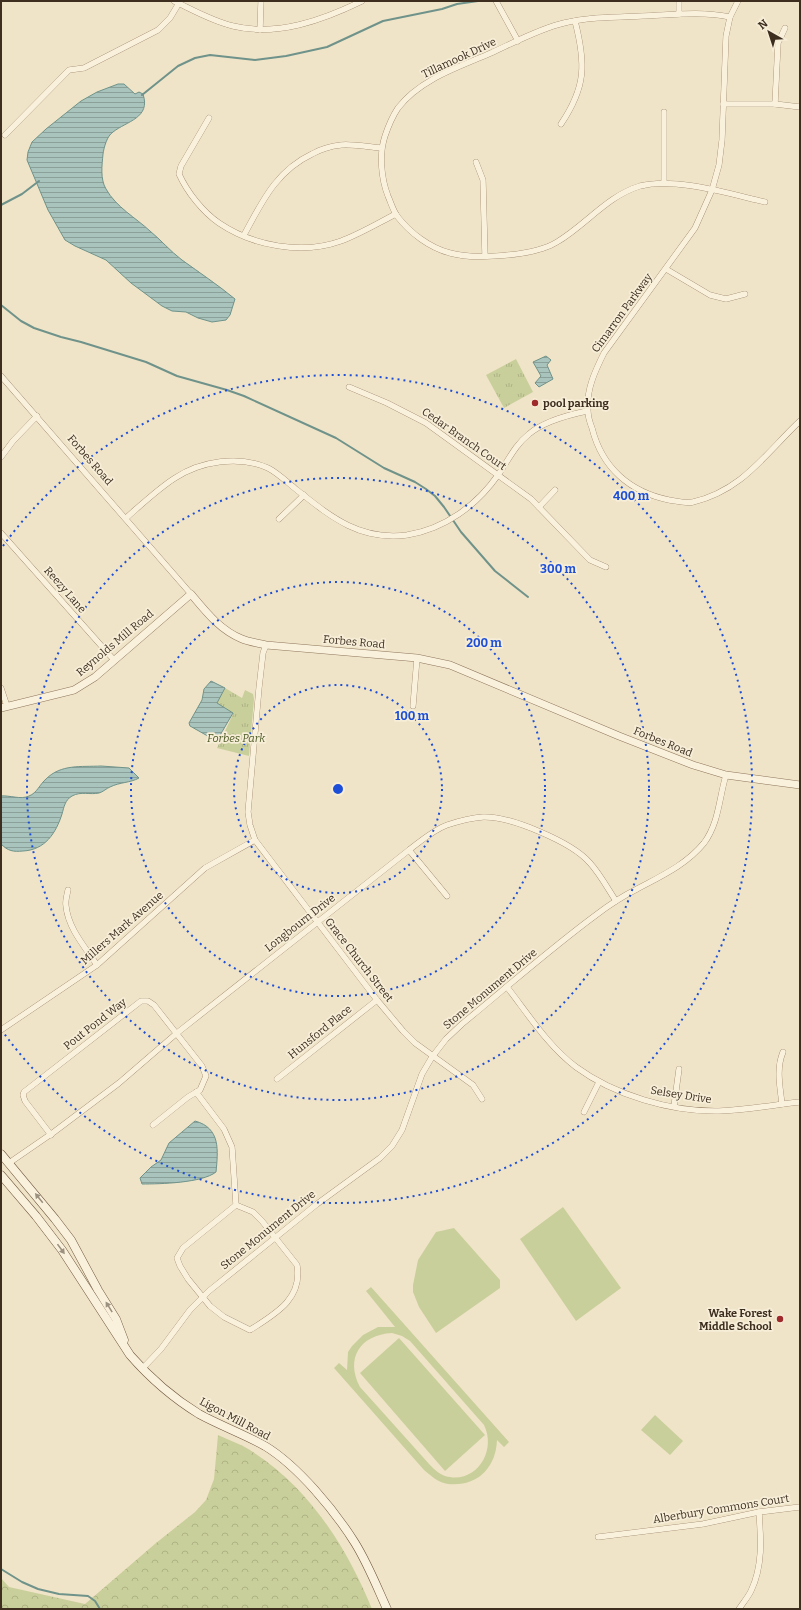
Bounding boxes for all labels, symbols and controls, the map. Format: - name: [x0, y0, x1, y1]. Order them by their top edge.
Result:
- north arrow: [749, 12, 789, 52]
- text: N: [756, 17, 771, 32]
- street label: Tillamook Drive: [420, 35, 498, 81]
- street label: Cimarron Parkway: [589, 271, 655, 355]
- place label: pool parking: [543, 397, 610, 410]
- marker: pool parking: [530, 398, 540, 408]
- street label: Cedar Branch Court: [419, 405, 509, 473]
- street label: Forbes Road: [65, 432, 116, 488]
- text: 400 m: [613, 489, 650, 503]
- text: 300 m: [540, 562, 576, 576]
- street label: Reezy Lane: [41, 564, 89, 616]
- street label: Reynolds Mill Road: [74, 607, 156, 679]
- street label: Forbes Road: [322, 633, 386, 651]
- text: 200 m: [466, 636, 502, 650]
- text: 100 m: [395, 709, 430, 723]
- street label: Forbes Road: [632, 724, 695, 760]
- park label: Forbes Park: [207, 732, 266, 745]
- centre of rings: [331, 782, 345, 796]
- street label: Millers Mark Avenue: [78, 889, 166, 967]
- street label: Longbourn Drive: [262, 891, 338, 955]
- street label: Grace Church Street: [322, 915, 396, 1005]
- street label: Stone Monument Drive: [441, 946, 539, 1032]
- street label: Pout Pond Way: [61, 995, 129, 1052]
- street label: Hunsford Place: [286, 1002, 354, 1062]
- street label: Selsey Drive: [649, 1084, 713, 1106]
- street label: Stone Monument Drive: [218, 1188, 318, 1272]
- one-way arrow: [34, 1193, 43, 1204]
- one-way arrow: [57, 1243, 65, 1254]
- one-way arrow: [105, 1301, 112, 1313]
- place label: Wake Forest Middle School: [699, 1307, 773, 1333]
- marker: Wake Forest Middle School: [775, 1314, 785, 1324]
- street label: Ligon Mill Road: [197, 1395, 273, 1443]
- street label: Alberbury Commons Court: [652, 1492, 790, 1526]

